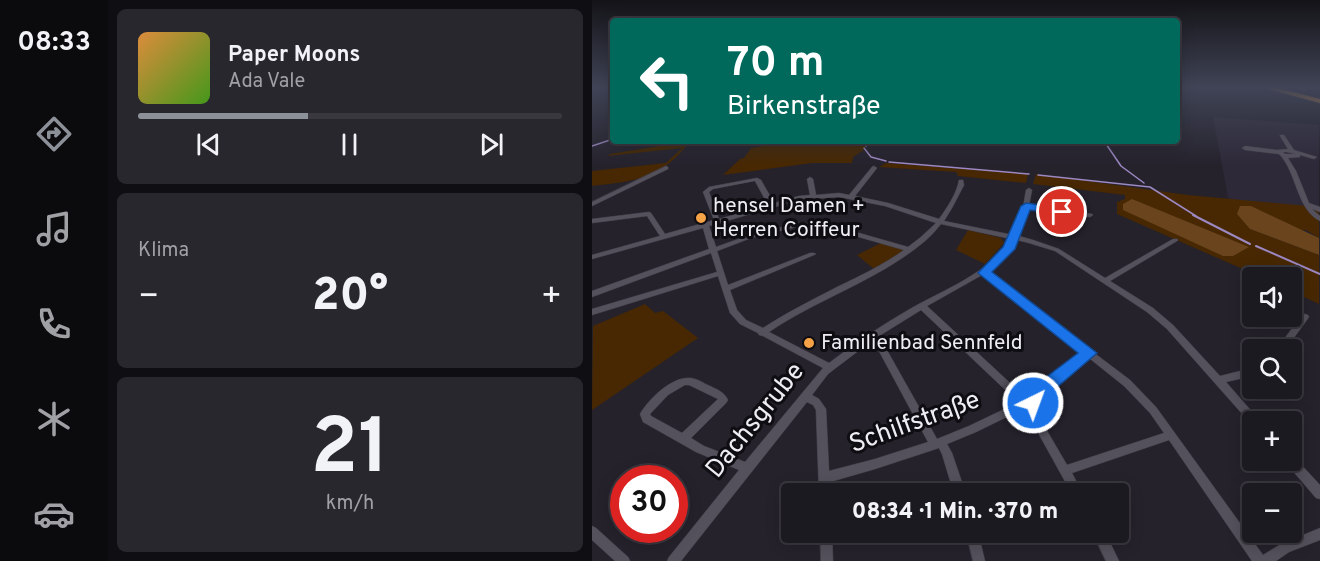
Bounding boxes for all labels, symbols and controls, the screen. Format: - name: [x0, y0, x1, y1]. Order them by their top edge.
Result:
- text: 08:33: [17, 26, 91, 60]
- text: 70 m: [727, 38, 825, 91]
- text: Paper Moons: [228, 42, 360, 69]
- icon: left: [628, 42, 706, 120]
- text: Ada Vale: [228, 69, 305, 95]
- text: Birkenstraße: [727, 90, 881, 124]
- icon: directions: [33, 113, 75, 155]
- icon: previous: [192, 128, 225, 161]
- icon: pause: [333, 128, 366, 161]
- icon: next: [475, 128, 508, 161]
- pin: [1036, 186, 1087, 237]
- place label: hensel Damen + Herren Coiffeur: [713, 193, 865, 244]
- icon: arrive: [1045, 195, 1078, 228]
- icon: music: [33, 208, 75, 250]
- marker: hensel Damen + Herren Coiffeur: [694, 211, 708, 225]
- text: Klima: [138, 238, 189, 264]
- map controls: [1242, 267, 1302, 543]
- button: sound: [1242, 267, 1302, 327]
- text: 20°: [312, 269, 388, 326]
- text: −: [138, 277, 159, 319]
- text: +: [541, 277, 562, 319]
- icon: phone: [33, 303, 75, 345]
- place label: Familienbad Sennfeld: [821, 330, 1023, 357]
- marker: Familienbad Sennfeld: [802, 336, 816, 350]
- button: search: [1242, 339, 1302, 399]
- street label: Dachsgrube: [699, 357, 813, 485]
- position arrow: [1001, 371, 1065, 435]
- street label: Schilfstraße: [845, 384, 985, 462]
- icon: climate: [33, 398, 75, 440]
- text: 21: [311, 402, 389, 501]
- button: +: [1242, 411, 1302, 471]
- speed limit sign: 30: [610, 465, 688, 543]
- button: −: [1242, 483, 1302, 543]
- text: km/h: [326, 491, 374, 517]
- icon: car: [33, 493, 75, 535]
- text: 08:34 · 1 Min. · 370 m: [852, 499, 1058, 526]

